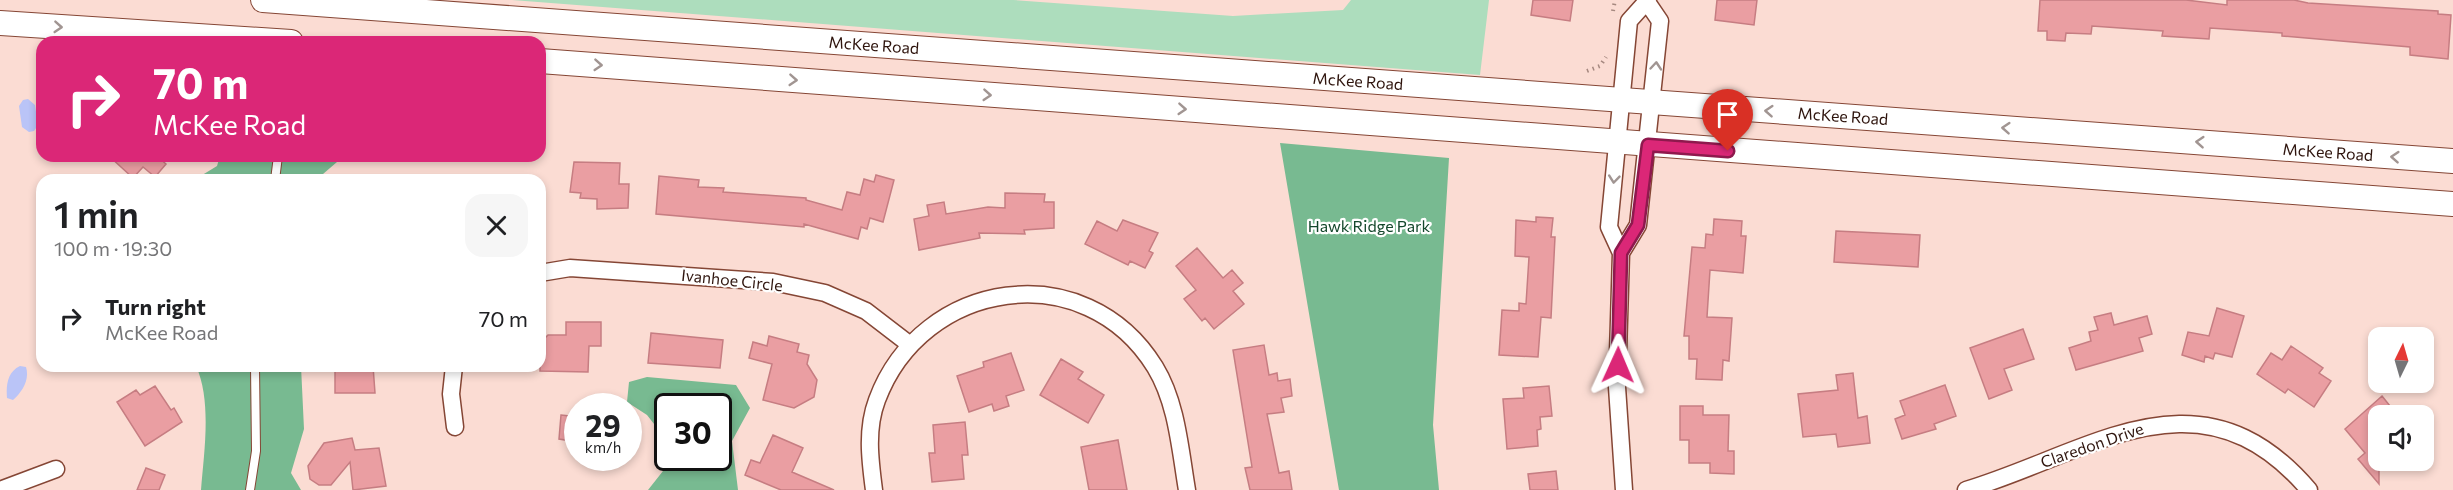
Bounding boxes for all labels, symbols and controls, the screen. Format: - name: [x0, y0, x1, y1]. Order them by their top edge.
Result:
- one-way arrow: [54, 20, 63, 33]
- street label: McKee Road: [828, 32, 920, 57]
- text: 70 m: [153, 56, 248, 108]
- one-way arrow: [594, 58, 603, 71]
- icon: right: [54, 60, 132, 138]
- one-way arrow: [1649, 61, 1662, 70]
- street label: McKee Road: [1312, 68, 1404, 93]
- one-way arrow: [788, 73, 797, 86]
- one-way arrow: [983, 88, 992, 101]
- pin: [1702, 89, 1753, 151]
- icon: arrive: [1711, 98, 1744, 131]
- one-way arrow: [1177, 102, 1186, 115]
- street label: McKee Road: [1797, 103, 1889, 128]
- one-way arrow: [1765, 105, 1774, 118]
- text: McKee Road: [153, 108, 306, 141]
- one-way arrow: [2001, 122, 2010, 135]
- one-way arrow: [2196, 136, 2205, 149]
- street label: McKee Road: [2282, 139, 2374, 164]
- one-way arrow: [2390, 151, 2399, 164]
- one-way arrow: [1608, 175, 1621, 184]
- text: 1 min: [54, 191, 139, 235]
- button: close: [465, 194, 528, 257]
- park label: Hawk Ridge Park: [1308, 216, 1430, 235]
- text: 100 m · 19:30: [54, 236, 172, 260]
- street label: Ivanhoe Circle: [680, 265, 784, 294]
- text: Turn right: [105, 293, 206, 320]
- icon: right: [54, 302, 87, 335]
- text: 70 m: [479, 305, 528, 332]
- text: McKee Road: [105, 320, 218, 344]
- north arrow: [2368, 327, 2434, 393]
- map controls: [2368, 327, 2434, 471]
- position arrow: [1586, 333, 1650, 397]
- speed limit sign: 30: [654, 393, 732, 471]
- button: sound: [2368, 405, 2434, 471]
- text: 29: [585, 406, 621, 443]
- street label: Claredon Drive: [2038, 418, 2146, 471]
- text: km/h: [585, 438, 621, 456]

